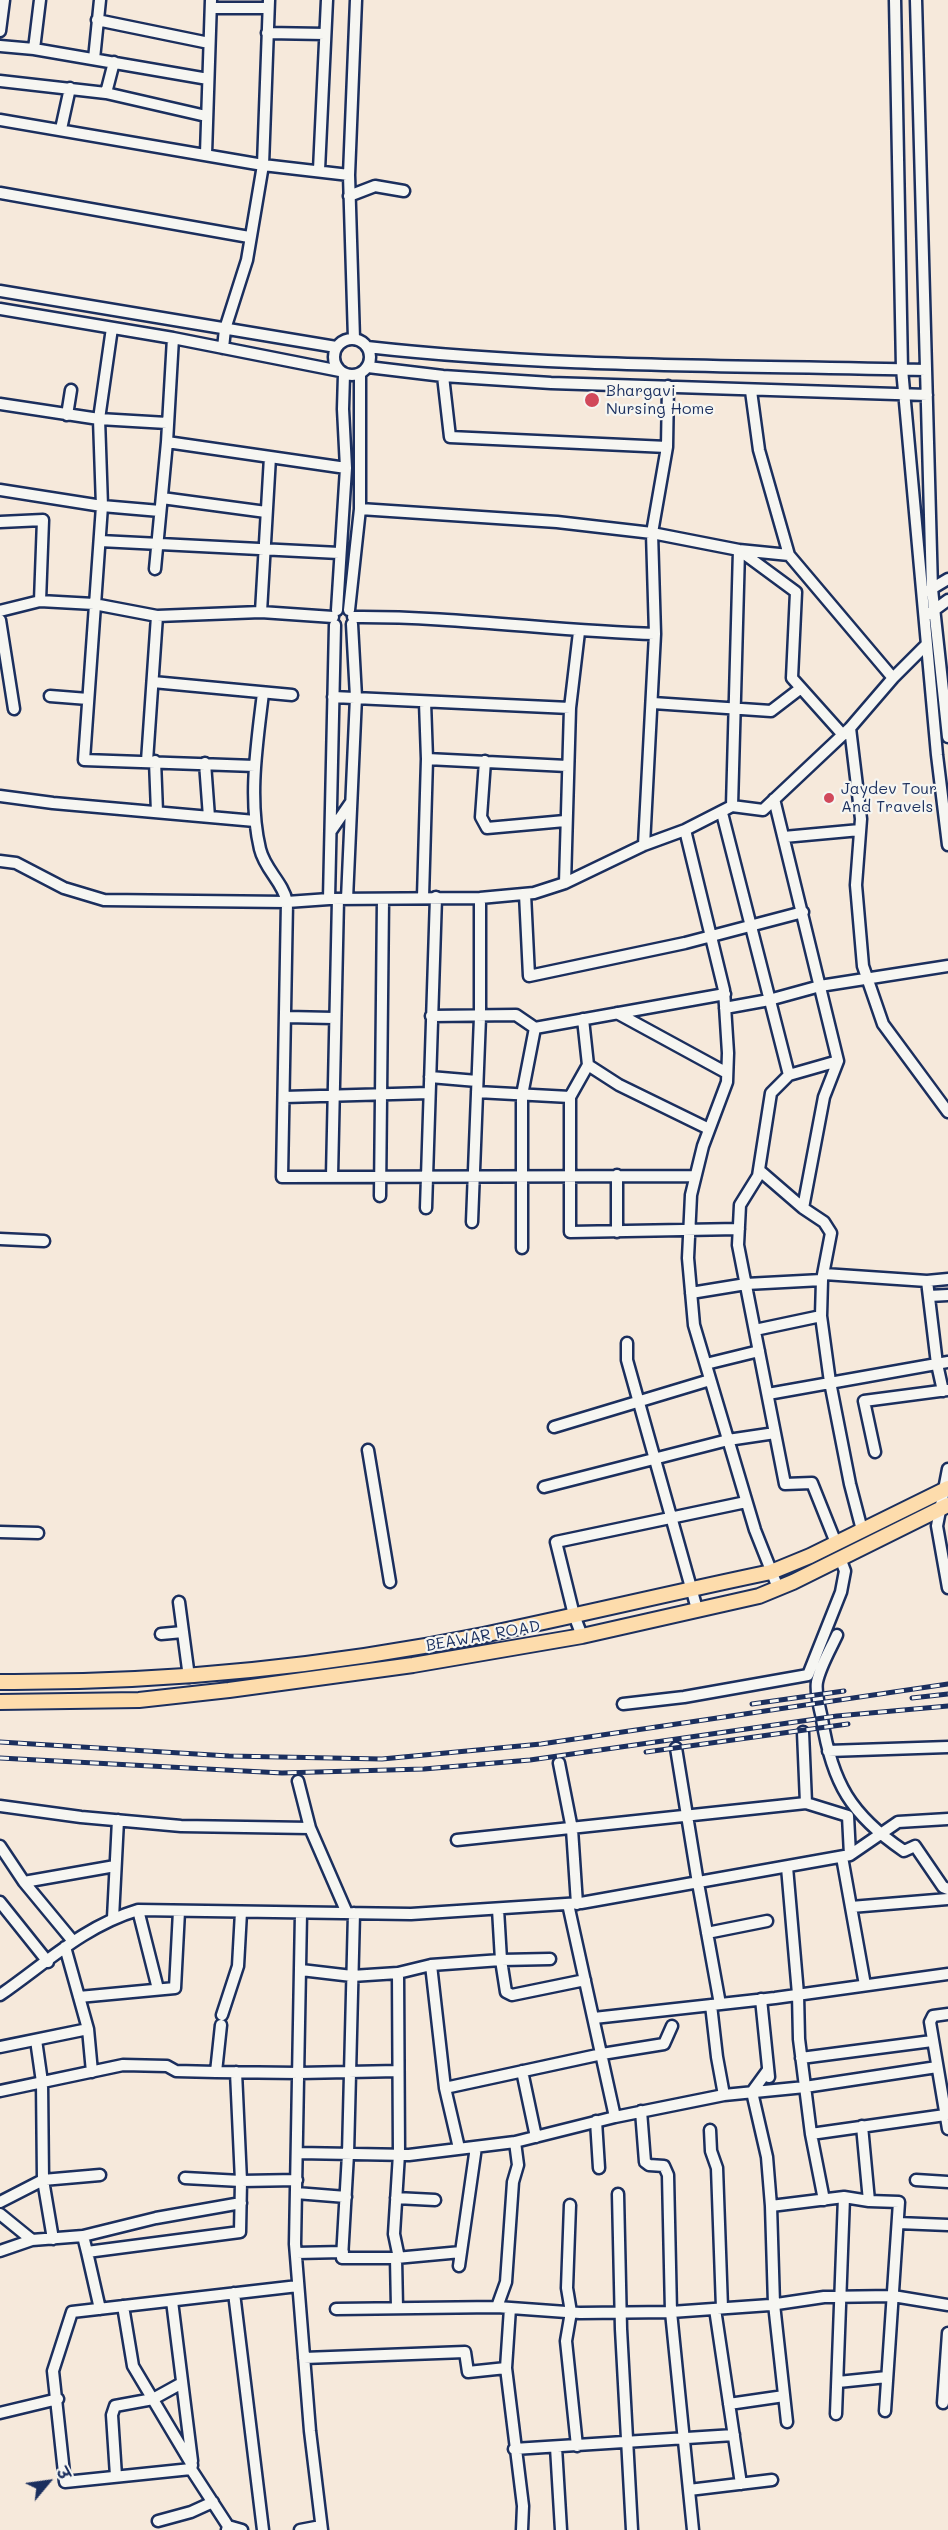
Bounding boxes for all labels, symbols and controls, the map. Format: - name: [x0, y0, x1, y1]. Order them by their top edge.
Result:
- place label: Bhargavi Nursing Home: [606, 381, 714, 419]
- marker: Bhargavi Nursing Home: [583, 391, 601, 409]
- place label: Jaydev Tour And Travels: [841, 779, 937, 817]
- marker: Jaydev Tour And Travels: [822, 791, 836, 805]
- street label: BEAWAR ROAD: [424, 1617, 542, 1655]
- north arrow: [18, 2452, 78, 2512]
- text: उ: [52, 2463, 76, 2483]

